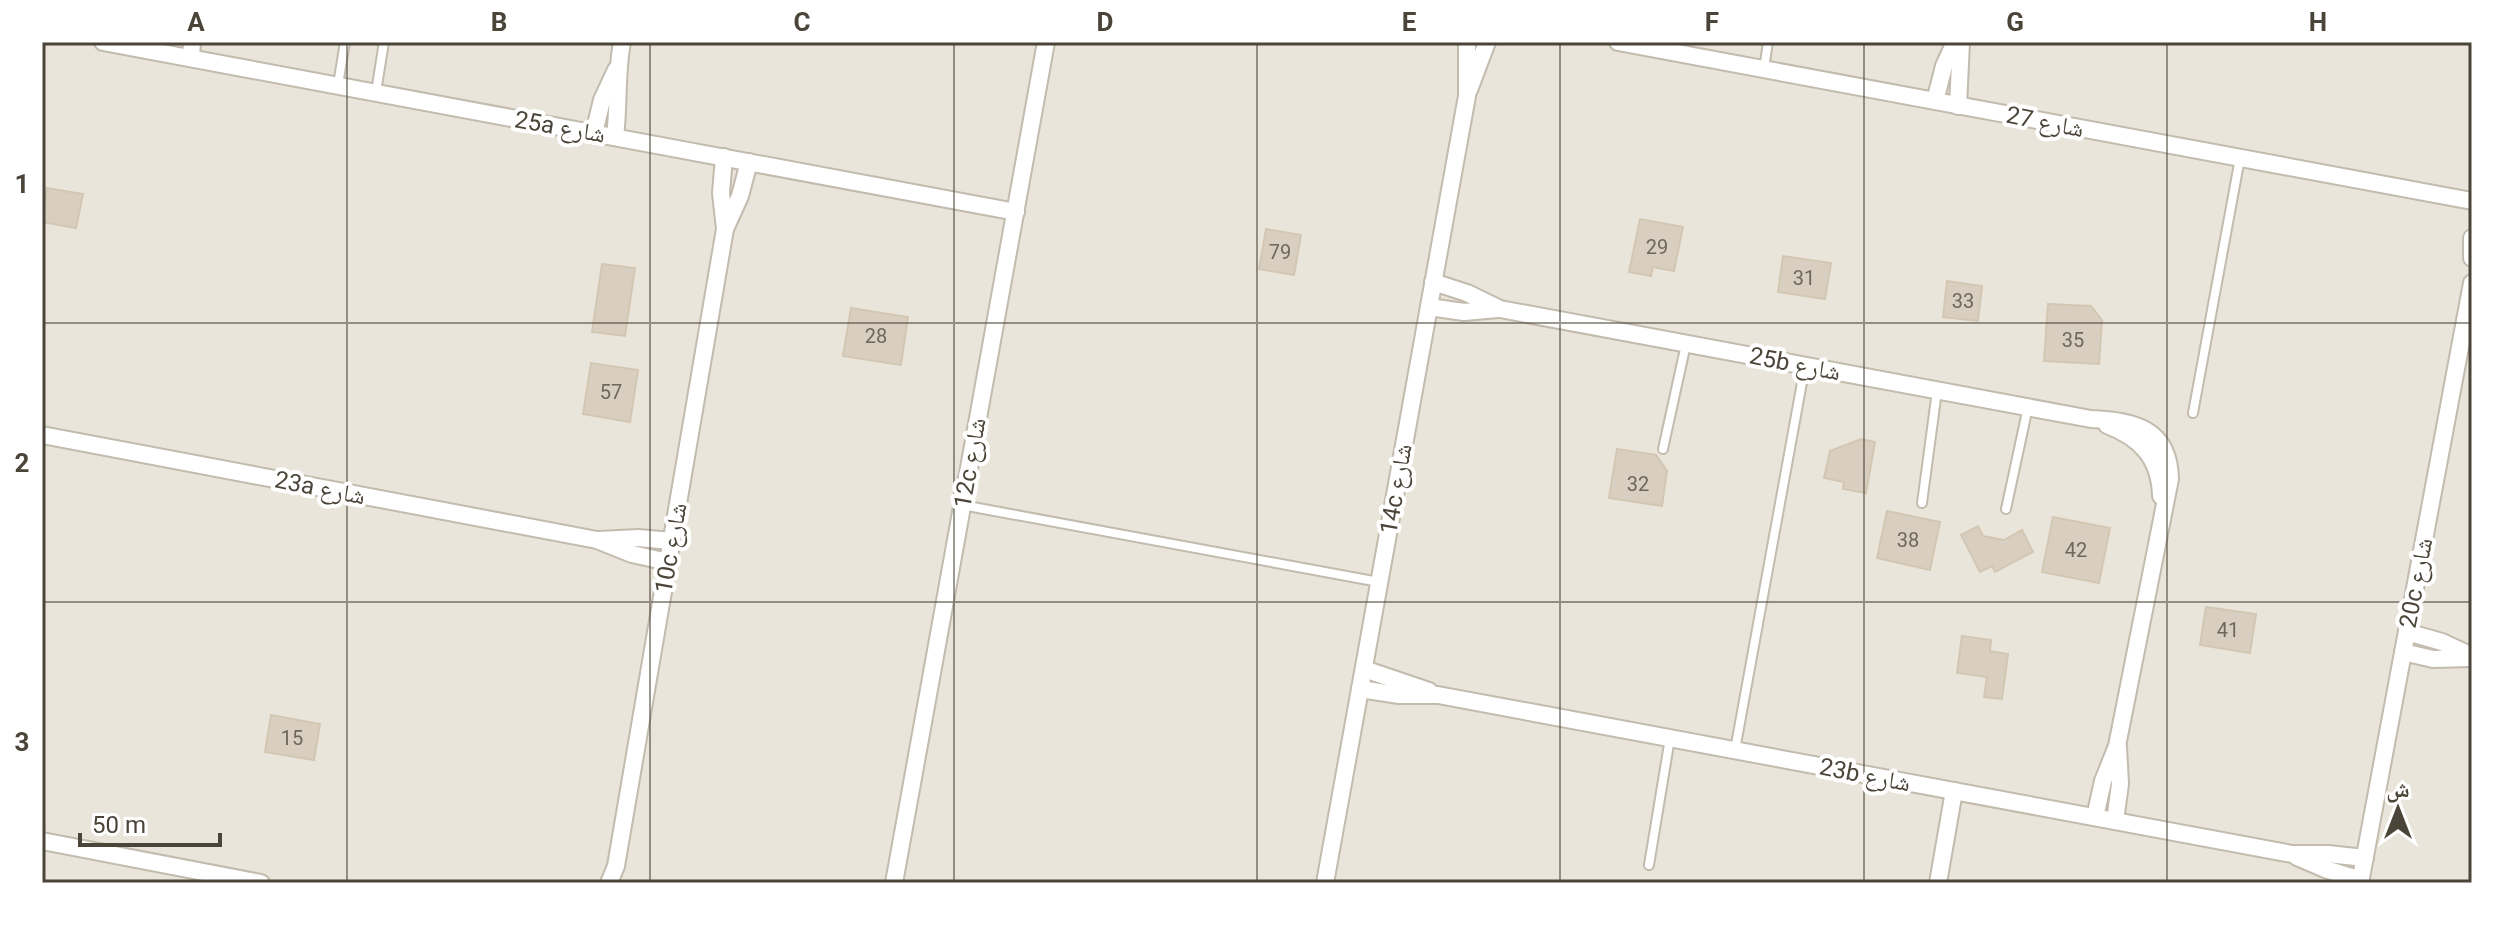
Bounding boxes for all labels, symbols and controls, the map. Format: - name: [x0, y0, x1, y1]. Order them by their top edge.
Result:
- text: A: [187, 7, 205, 37]
- text: B: [491, 7, 507, 37]
- text: C: [793, 7, 811, 37]
- text: D: [1097, 7, 1113, 37]
- text: E: [1402, 7, 1417, 37]
- text: F: [1705, 7, 1719, 37]
- text: G: [2006, 7, 2024, 37]
- text: H: [2309, 7, 2327, 37]
- street label: شارع 27: [2004, 101, 2086, 144]
- street label: 25a شارع: [512, 105, 608, 150]
- text: 1: [15, 169, 29, 199]
- house number: 29: [1646, 235, 1668, 259]
- house number: 79: [1269, 240, 1291, 264]
- house number: 31: [1793, 266, 1815, 290]
- house number: 33: [1952, 289, 1974, 313]
- house number: 28: [865, 324, 887, 348]
- house number: 35: [2062, 328, 2084, 352]
- street label: 25b شارع: [1747, 341, 1843, 388]
- house number: 57: [600, 380, 622, 404]
- street label: 12c شارع: [948, 416, 993, 510]
- street label: 14c شارع: [1374, 442, 1419, 536]
- text: 2: [15, 448, 29, 478]
- street label: 23a شارع: [272, 466, 368, 511]
- house number: 32: [1627, 472, 1649, 496]
- street label: 10c شارع: [649, 501, 694, 595]
- house number: 38: [1897, 528, 1919, 552]
- street label: 20c شارع: [2394, 536, 2439, 631]
- house number: 42: [2065, 538, 2087, 562]
- house number: 41: [2217, 618, 2239, 642]
- house number: 15: [281, 726, 303, 750]
- text: 3: [15, 727, 29, 757]
- street label: 23b شارع: [1817, 752, 1913, 799]
- north arrow: [2358, 769, 2438, 849]
- text: ش: [2386, 777, 2410, 803]
- scale bar: [80, 797, 220, 847]
- text: 50 m: [92, 811, 146, 839]

